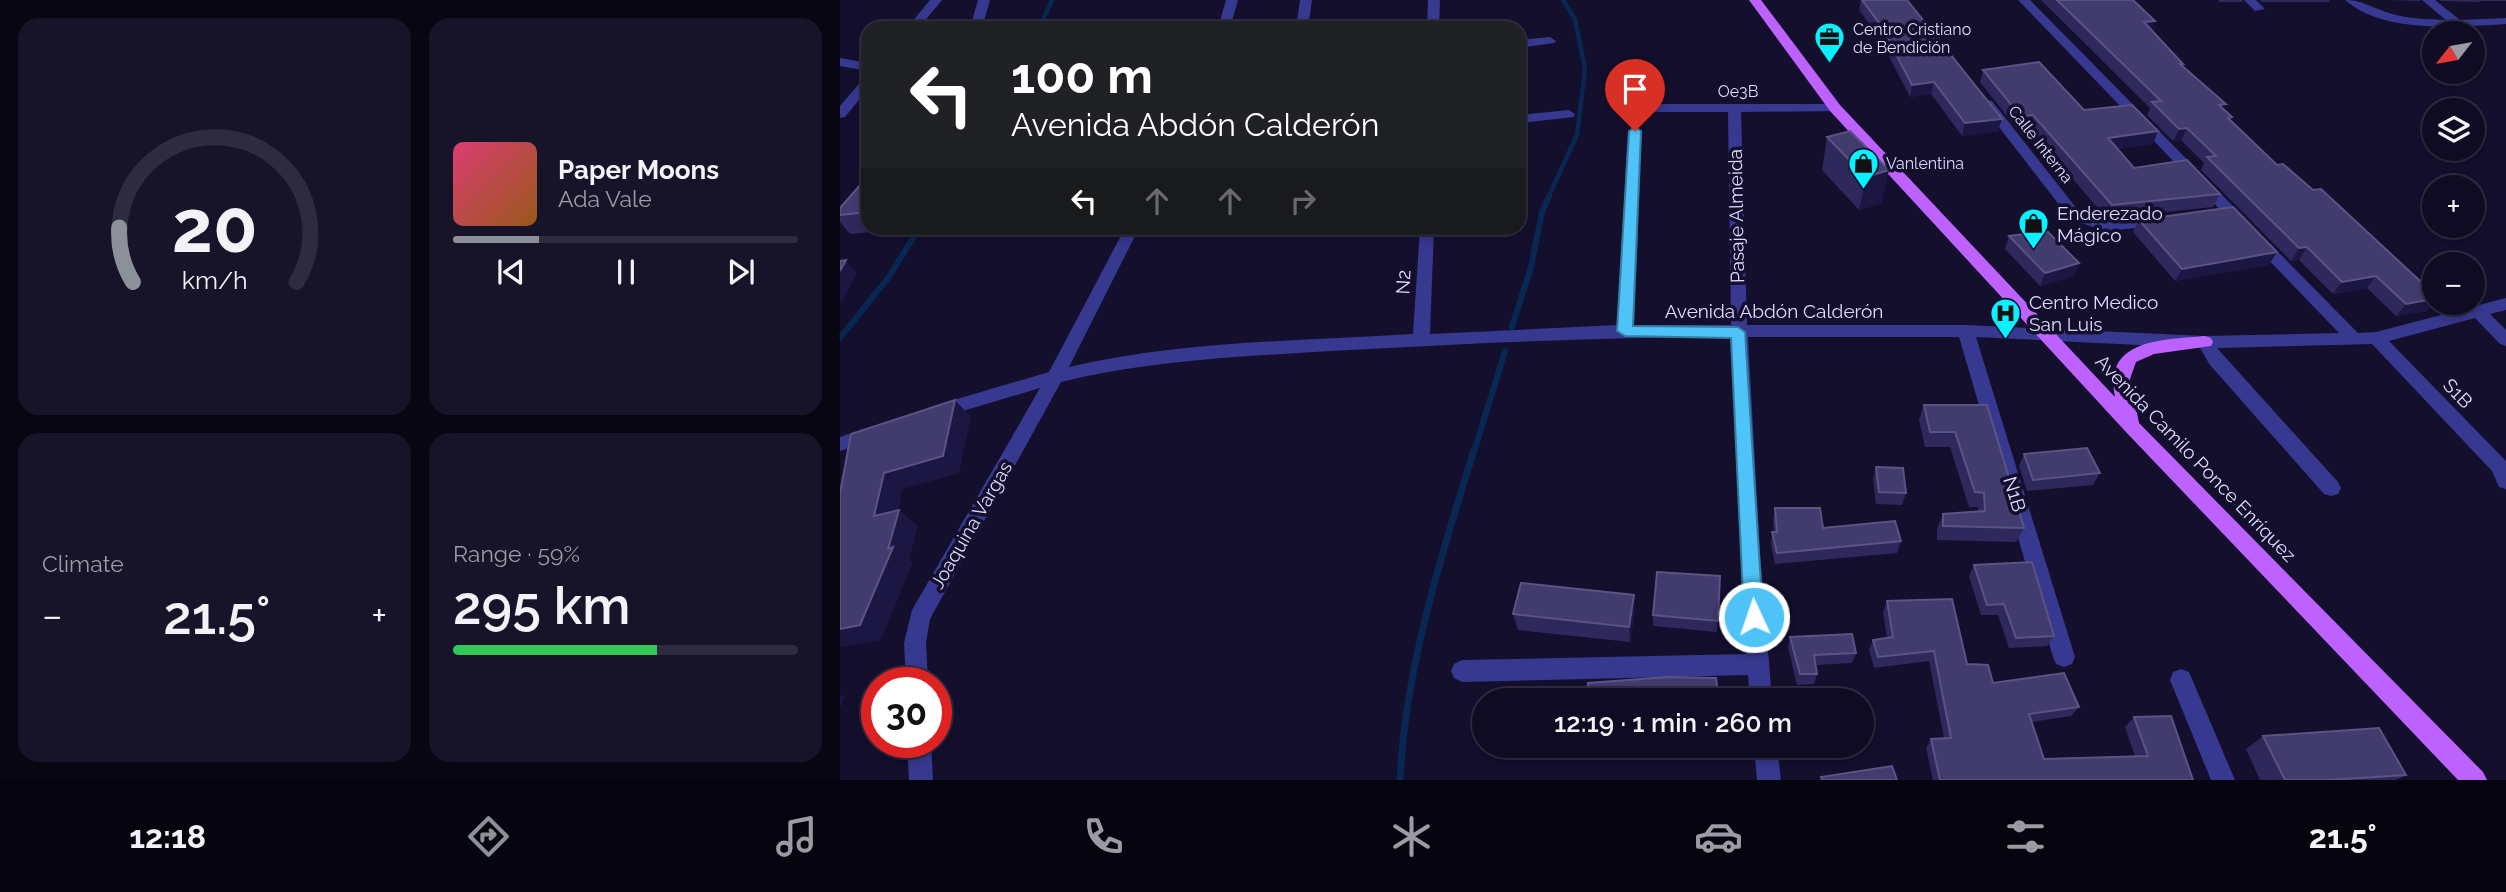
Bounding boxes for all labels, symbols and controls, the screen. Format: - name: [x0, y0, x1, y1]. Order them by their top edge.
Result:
- place label: Centro Cristiano de Bendición: [1853, 20, 1971, 57]
- office icon: Centro Cristiano de Bendición: [1813, 21, 1847, 65]
- north arrow: [2422, 21, 2485, 84]
- map controls: [2422, 21, 2485, 315]
- text: 100 m: [1011, 47, 1153, 104]
- icon: left: [896, 49, 987, 140]
- pin: [1605, 59, 1665, 131]
- icon: arrive: [1616, 70, 1654, 108]
- street label: Oe3B: [1718, 82, 1758, 101]
- button: layers: [2422, 98, 2485, 161]
- street label: Calle Interna: [2004, 102, 2077, 187]
- text: Avenida Abdón Calderón: [1011, 106, 1379, 143]
- shop icon: Vanlentina: [1846, 146, 1880, 190]
- street label: Pasaje Almeida: [1724, 149, 1748, 283]
- place label: Vanlentina: [1886, 154, 1964, 173]
- text: Paper Moons: [558, 155, 719, 185]
- button: +: [2422, 175, 2485, 238]
- icon: left: [1065, 182, 1103, 220]
- icon: ahead: [1138, 182, 1176, 220]
- icon: ahead: [1211, 182, 1249, 220]
- icon: right: [1284, 182, 1322, 220]
- text: 20: [172, 185, 257, 270]
- text: Ada Vale: [558, 185, 652, 212]
- place label: Enderezado Mágico: [2057, 202, 2163, 246]
- shop icon: Enderezado Mágico: [2017, 207, 2051, 251]
- button: −: [2422, 252, 2485, 315]
- icon: previous: [492, 253, 530, 291]
- icon: pause: [607, 253, 645, 291]
- icon: next: [722, 253, 760, 291]
- text: km/h: [182, 265, 247, 295]
- street label: N2: [1391, 269, 1415, 295]
- place label: Centro Medico San Luis: [2029, 291, 2158, 335]
- hospital icon: Centro Medico San Luis: [1989, 296, 2023, 340]
- street label: Avenida Abdón Calderón: [1665, 300, 1883, 322]
- street label: Avenida Camilo Ponce Enríquez: [2091, 350, 2301, 566]
- street label: S1B: [2439, 374, 2477, 412]
- street label: Joaquina Vargas: [926, 457, 1016, 593]
- street label: N1B: [1999, 474, 2031, 514]
- text: Range · 59%: [453, 540, 580, 567]
- text: Climate: [42, 550, 124, 577]
- text: 295 km: [453, 575, 630, 636]
- position arrow: [1717, 580, 1791, 654]
- text: 21.5°: [163, 585, 270, 646]
- text: −: [42, 593, 62, 638]
- text: +: [371, 593, 387, 638]
- speed limit sign: 30: [861, 667, 952, 758]
- text: 12:19 · 1 min · 260 m: [1554, 708, 1792, 738]
- icon: directions: [464, 812, 513, 861]
- icon: music: [772, 812, 821, 861]
- icon: phone: [1079, 812, 1128, 861]
- icon: climate: [1387, 812, 1436, 861]
- icon: car: [1694, 812, 1743, 861]
- icon: filters: [2001, 812, 2050, 861]
- text: 12:18: [129, 818, 206, 855]
- text: 21.5°: [2309, 818, 2377, 855]

